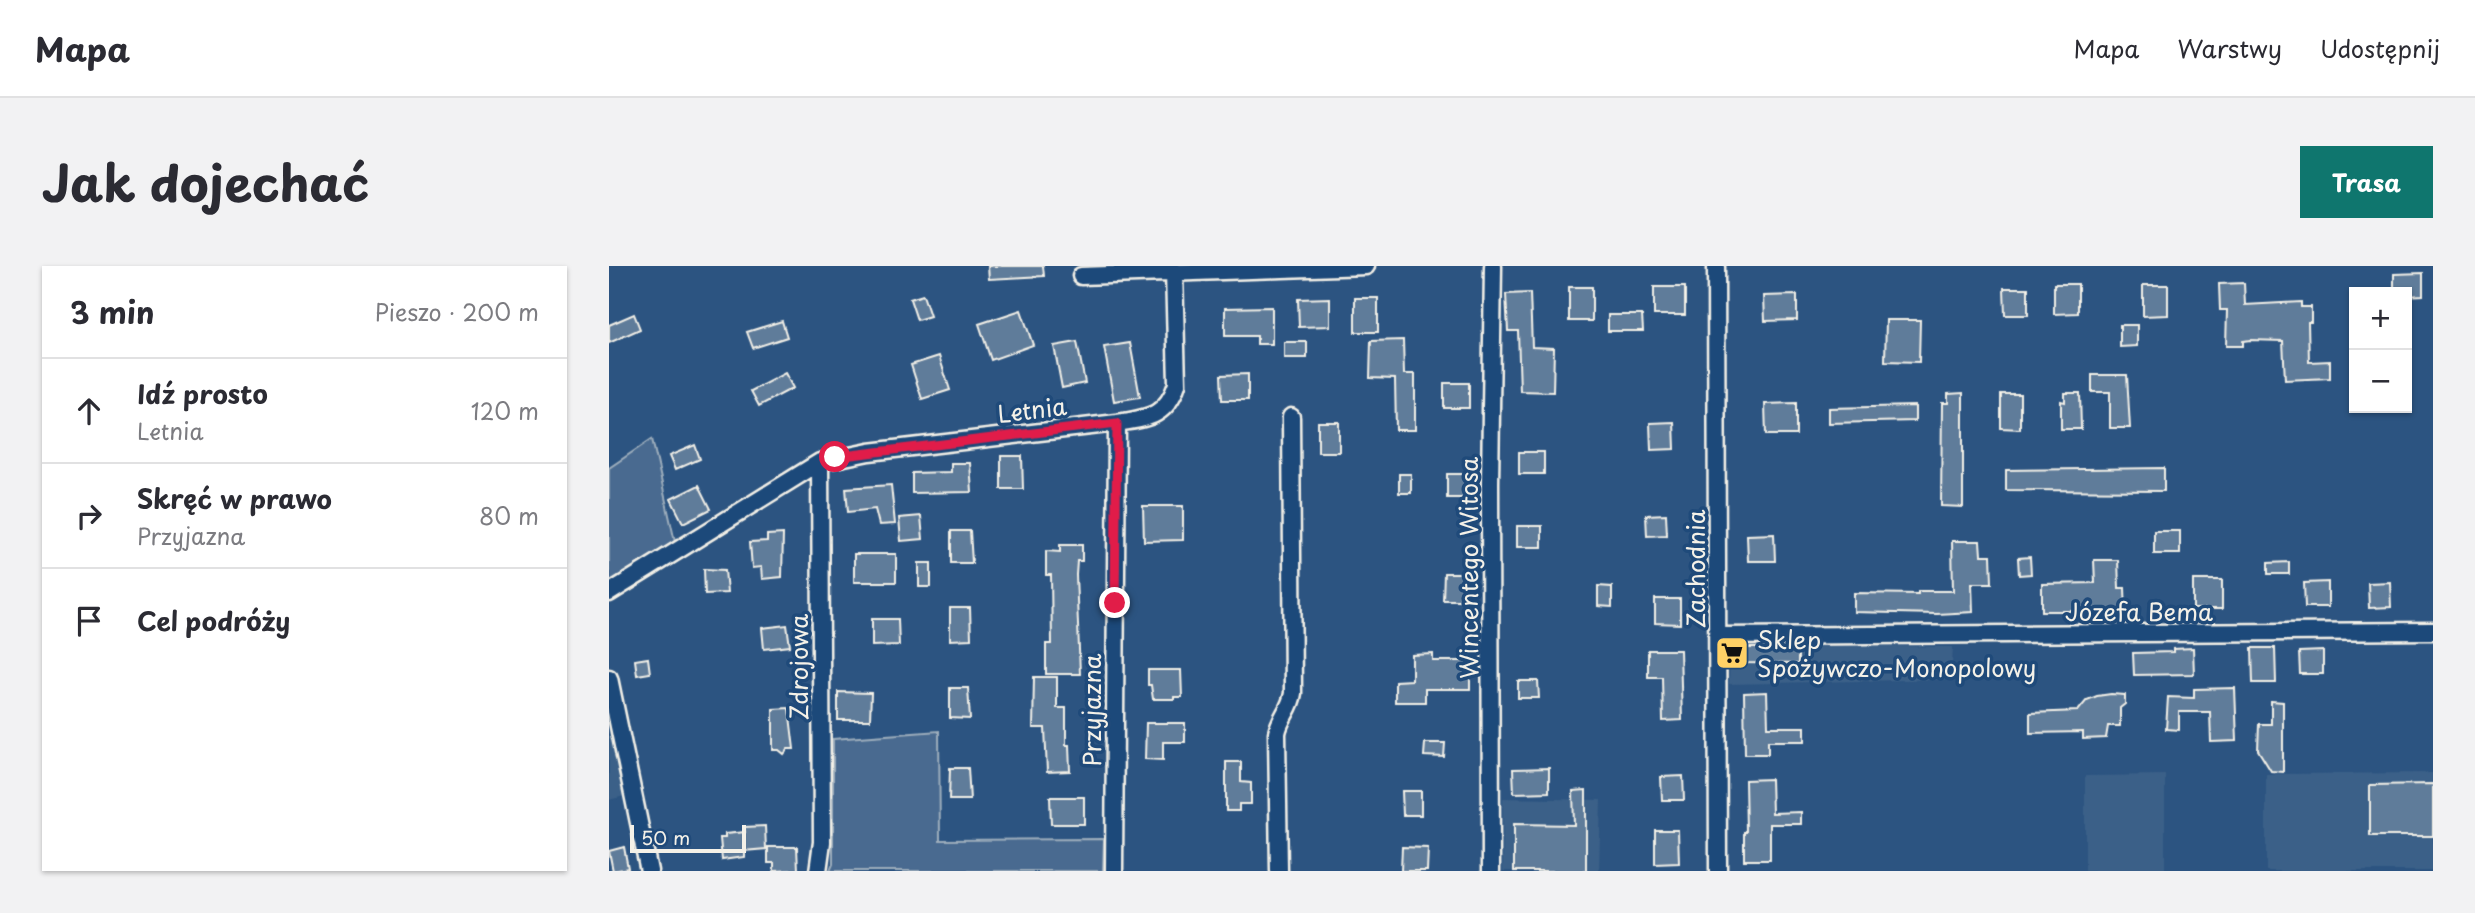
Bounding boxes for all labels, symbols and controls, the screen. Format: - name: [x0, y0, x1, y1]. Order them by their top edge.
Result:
- text: Mapa: [35, 23, 130, 73]
- text: Mapa: [2073, 30, 2139, 66]
- text: Warstwy: [2177, 30, 2282, 66]
- text: Udostępnij: [2320, 30, 2440, 66]
- text: Jak dojechać: [42, 145, 369, 219]
- button: Trasa: [2300, 146, 2433, 218]
- map controls: [2349, 287, 2412, 413]
- button: +: [2349, 287, 2412, 350]
- text: 3 min: [70, 289, 155, 334]
- text: Pieszo · 200 m: [375, 294, 539, 329]
- button: −: [2349, 350, 2412, 413]
- text: Idź prosto: [137, 374, 268, 413]
- street label: Letnia: [995, 387, 1069, 431]
- icon: ahead: [70, 392, 108, 430]
- text: 120 m: [471, 393, 539, 428]
- text: Letnia: [137, 413, 204, 448]
- route start: [819, 441, 850, 472]
- street label: Wincentego Witosa: [1450, 457, 1486, 679]
- text: Skręć w prawo: [137, 479, 332, 518]
- icon: right: [70, 497, 108, 535]
- text: 80 m: [479, 498, 539, 533]
- street label: Zachodnia: [1677, 509, 1713, 628]
- text: Przyjazna: [137, 518, 245, 553]
- route end: [1099, 587, 1130, 618]
- street label: Józefa Bema: [2065, 593, 2213, 629]
- text: Cel podróży: [137, 601, 290, 640]
- icon: arrive: [70, 602, 108, 640]
- street label: Zdrojowa: [780, 614, 816, 720]
- place label: Sklep Spożywczo-Monopolowy: [1757, 621, 2036, 685]
- supermarket icon: Sklep Spożywczo-Monopolowy: [1713, 634, 1751, 672]
- street label: Przyjazna: [1073, 653, 1109, 766]
- scale bar: [630, 822, 745, 854]
- text: 50 m: [641, 823, 690, 851]

